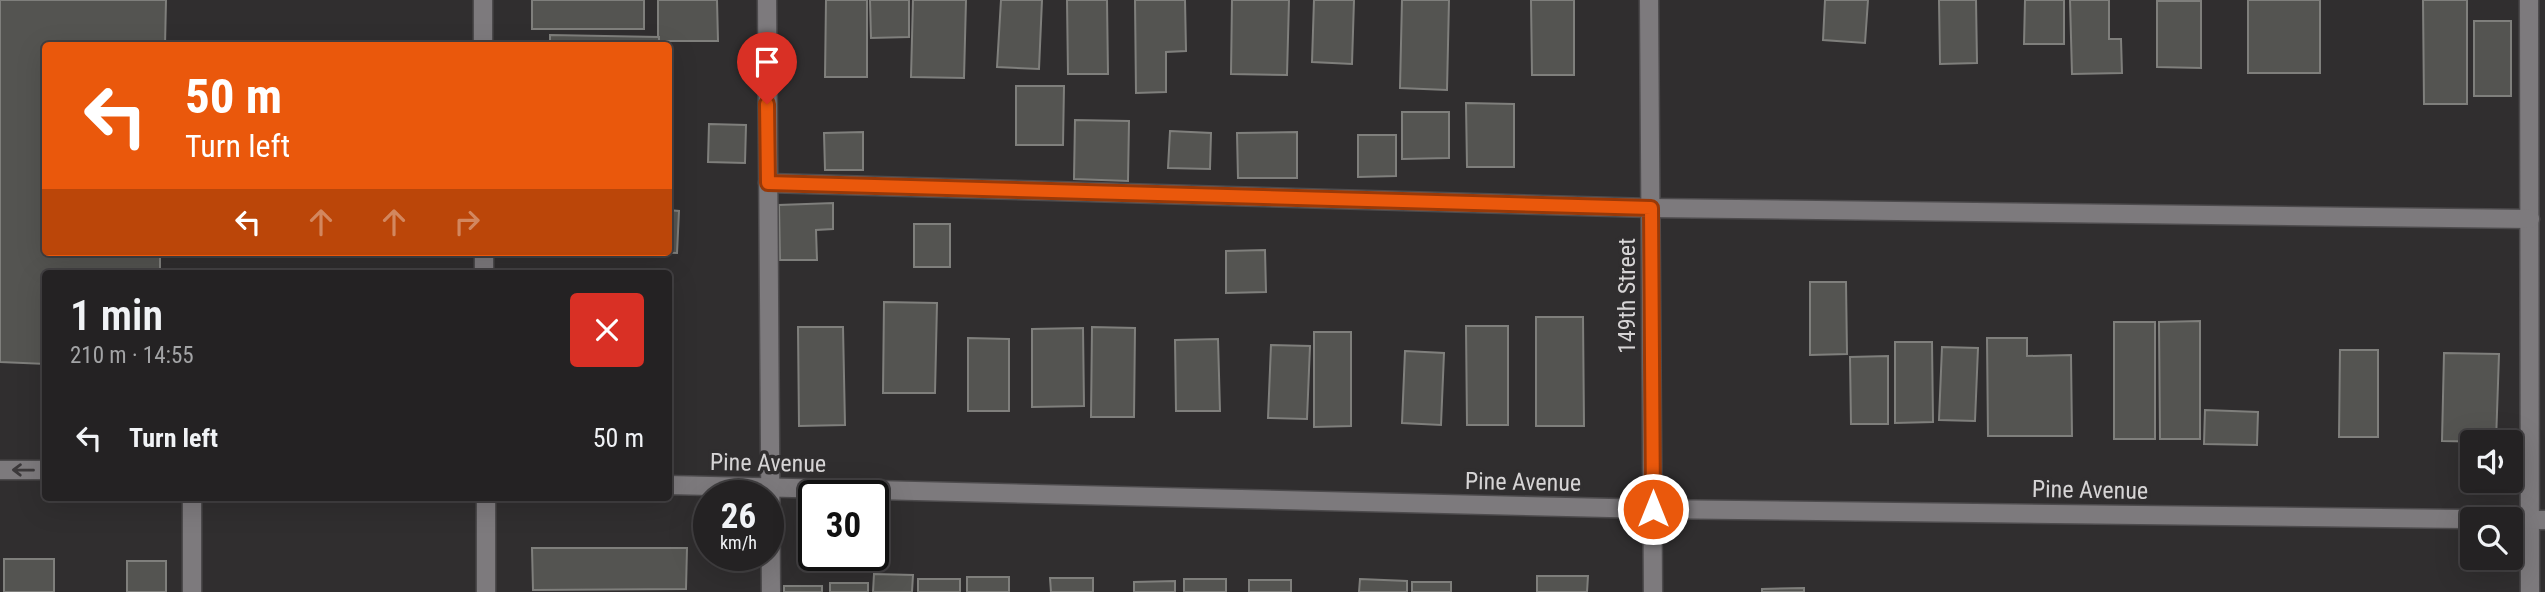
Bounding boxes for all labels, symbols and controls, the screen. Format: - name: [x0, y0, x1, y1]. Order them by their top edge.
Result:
- pin: [737, 32, 797, 104]
- icon: arrive: [748, 43, 786, 81]
- text: 50 m: [185, 68, 282, 125]
- icon: left: [70, 70, 161, 161]
- text: Turn left: [185, 127, 290, 165]
- icon: left: [229, 203, 267, 241]
- icon: ahead: [302, 203, 340, 241]
- icon: ahead: [375, 203, 413, 241]
- icon: right: [448, 203, 486, 241]
- street label: 149th Street: [1613, 238, 1641, 354]
- text: 1 min: [70, 291, 163, 340]
- button: close: [570, 293, 644, 367]
- text: 210 m · 14:55: [70, 342, 194, 369]
- icon: left: [70, 419, 108, 457]
- text: Turn left: [129, 423, 218, 453]
- text: 50 m: [593, 423, 644, 453]
- map controls: [2460, 430, 2523, 570]
- button: sound: [2460, 430, 2523, 493]
- street label: Pine Avenue: [710, 448, 826, 478]
- one-way arrow: [12, 463, 35, 477]
- street label: Pine Avenue: [1465, 467, 1581, 497]
- position arrow: [1616, 472, 1690, 546]
- street label: Pine Avenue: [2032, 475, 2148, 505]
- speed limit sign: 30: [798, 480, 889, 571]
- text: 26: [721, 496, 756, 537]
- button: search: [2460, 507, 2523, 570]
- text: km/h: [720, 532, 757, 553]

